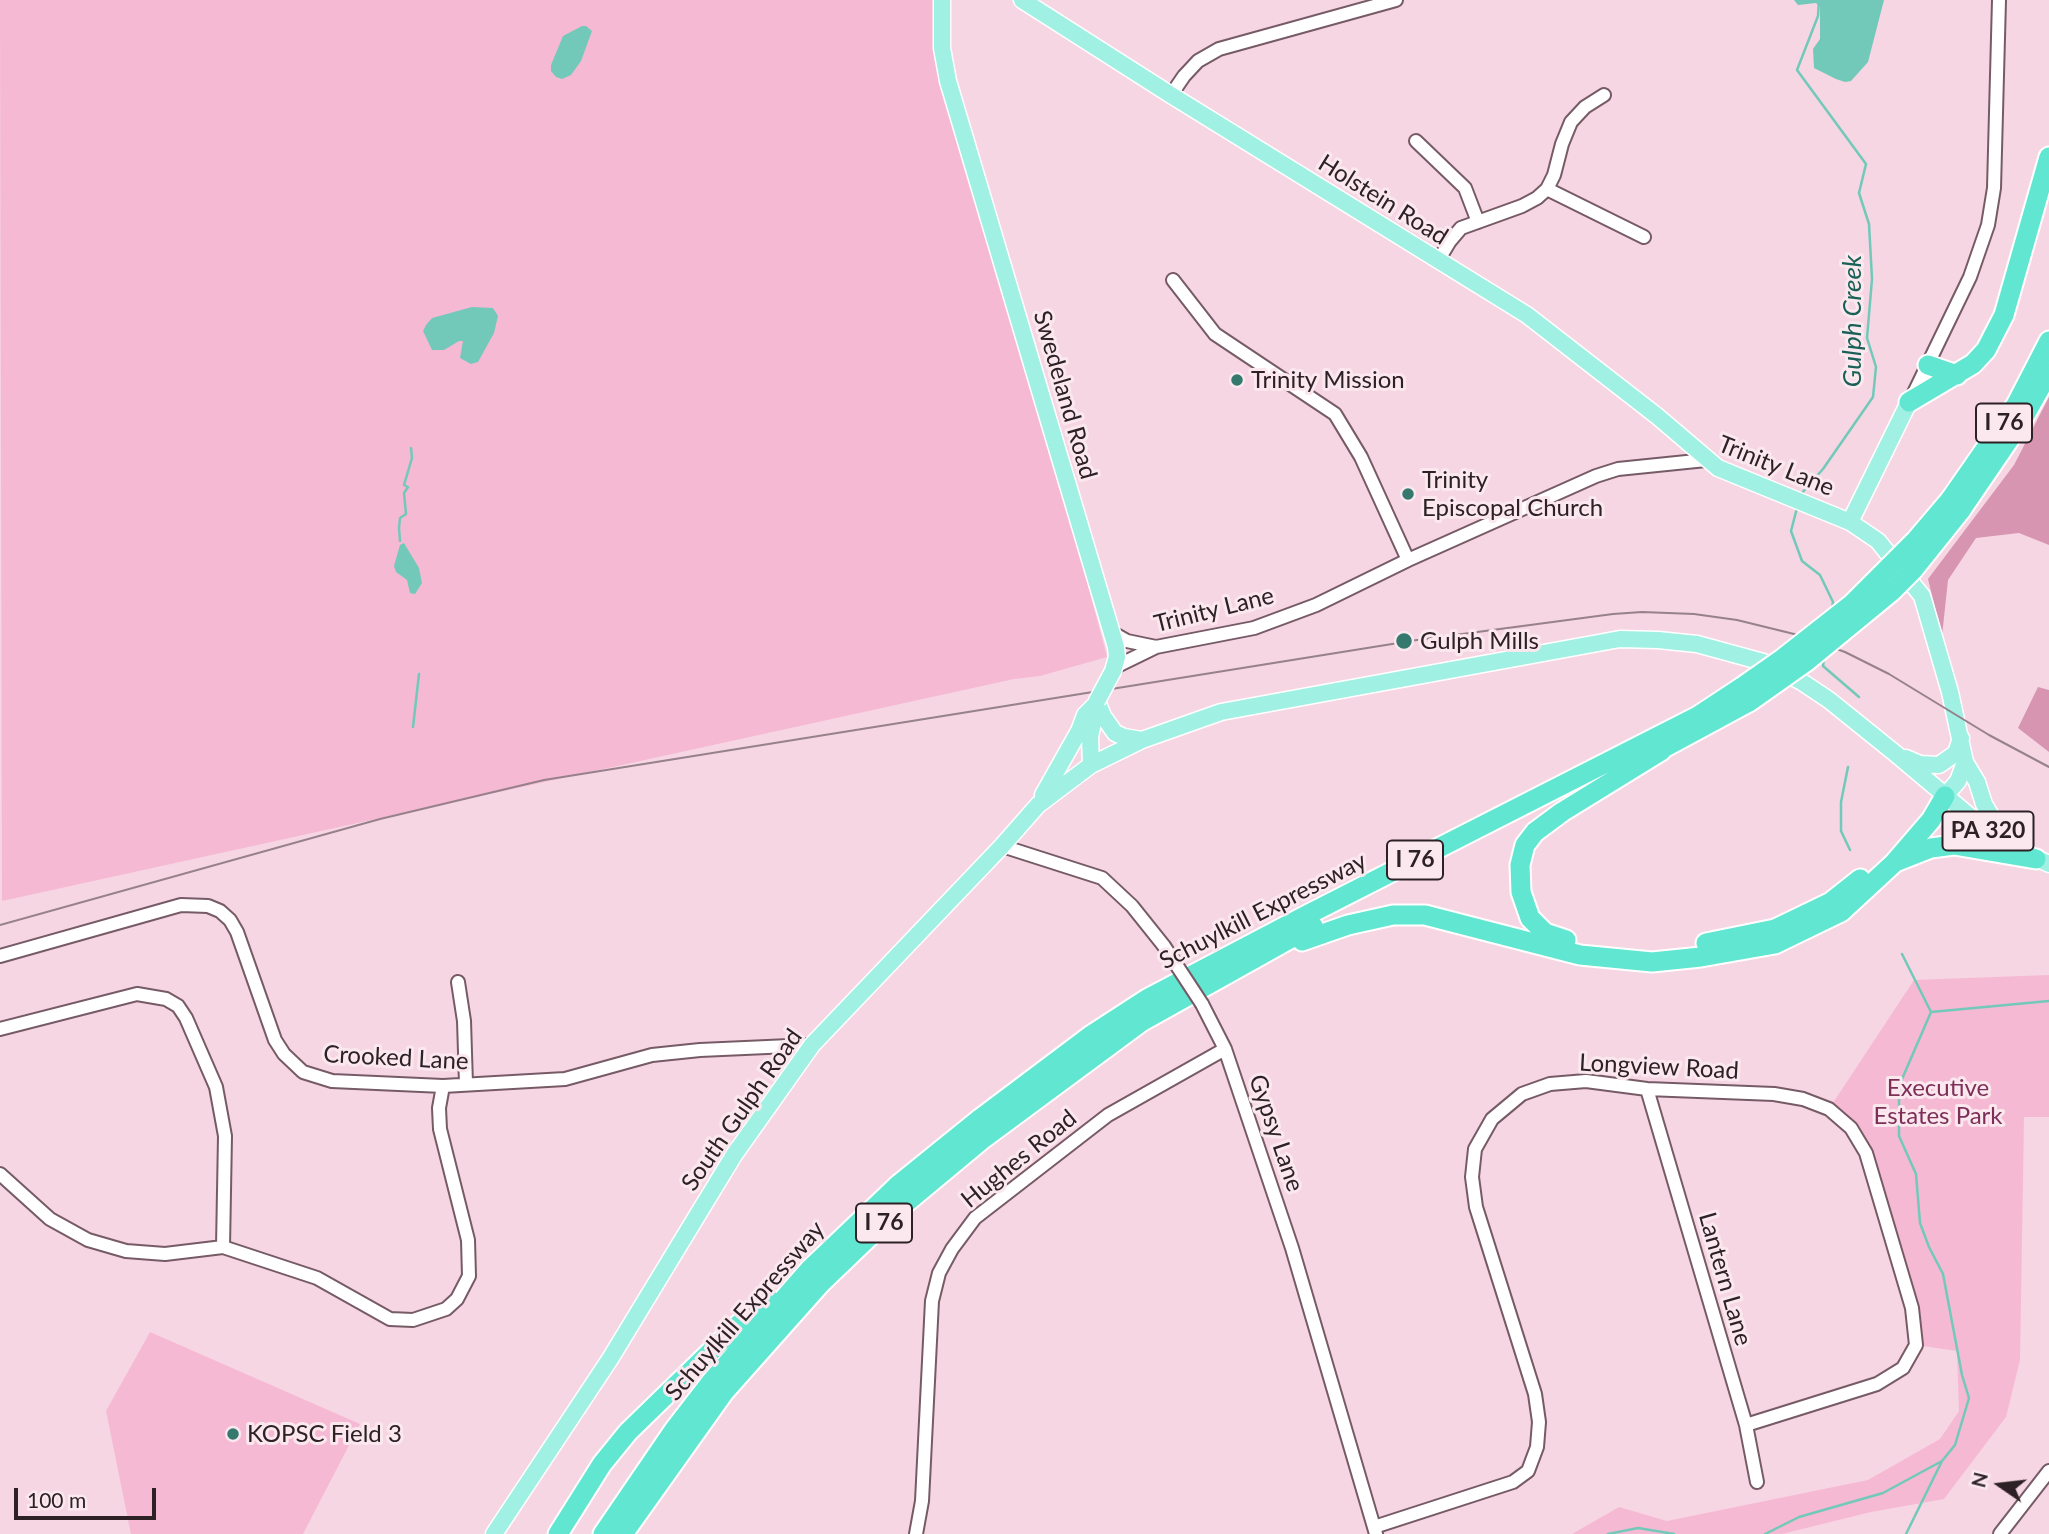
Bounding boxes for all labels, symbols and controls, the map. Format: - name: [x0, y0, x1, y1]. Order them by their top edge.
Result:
- street label: Holstein Road: [1313, 149, 1453, 251]
- water label: Gulph Creek: [1837, 255, 1869, 387]
- street label: Swedeland Road: [1027, 307, 1103, 483]
- place label: Trinity Mission: [1251, 366, 1405, 394]
- marker: Trinity Mission: [1229, 372, 1245, 388]
- road number: I 76: [1976, 404, 2032, 442]
- street label: Trinity Lane: [1714, 430, 1838, 502]
- place label: Trinity Episcopal Church: [1422, 466, 1603, 522]
- marker: Trinity Episcopal Church: [1400, 486, 1416, 502]
- street label: Trinity Lane: [1151, 581, 1277, 639]
- place label: Gulph Mills: [1420, 627, 1539, 655]
- marker: Gulph Mills: [1394, 631, 1414, 651]
- road number: PA 320: [1942, 811, 2034, 850]
- road number: I 76: [1387, 840, 1443, 880]
- street label: Schuylkill Expressway: [1155, 846, 1371, 976]
- street label: South Gulph Road: [676, 1024, 808, 1196]
- street label: Crooked Lane: [323, 1040, 469, 1076]
- street label: Longview Road: [1578, 1048, 1740, 1086]
- street label: Gypsy Lane: [1243, 1071, 1309, 1195]
- park label: Executive Estates Park: [1873, 1074, 2003, 1130]
- street label: Hughes Road: [956, 1104, 1082, 1214]
- road number: I 76: [856, 1204, 912, 1242]
- street label: Lantern Lane: [1692, 1209, 1758, 1349]
- street label: Schuylkill Expressway: [659, 1215, 831, 1407]
- place label: KOPSC Field 3: [247, 1420, 402, 1448]
- marker: KOPSC Field 3: [225, 1426, 241, 1442]
- north arrow: [1965, 1450, 2035, 1520]
- text: N: [1966, 1470, 1992, 1490]
- scale bar: [18, 1474, 159, 1518]
- text: 100 m: [27, 1487, 86, 1512]

